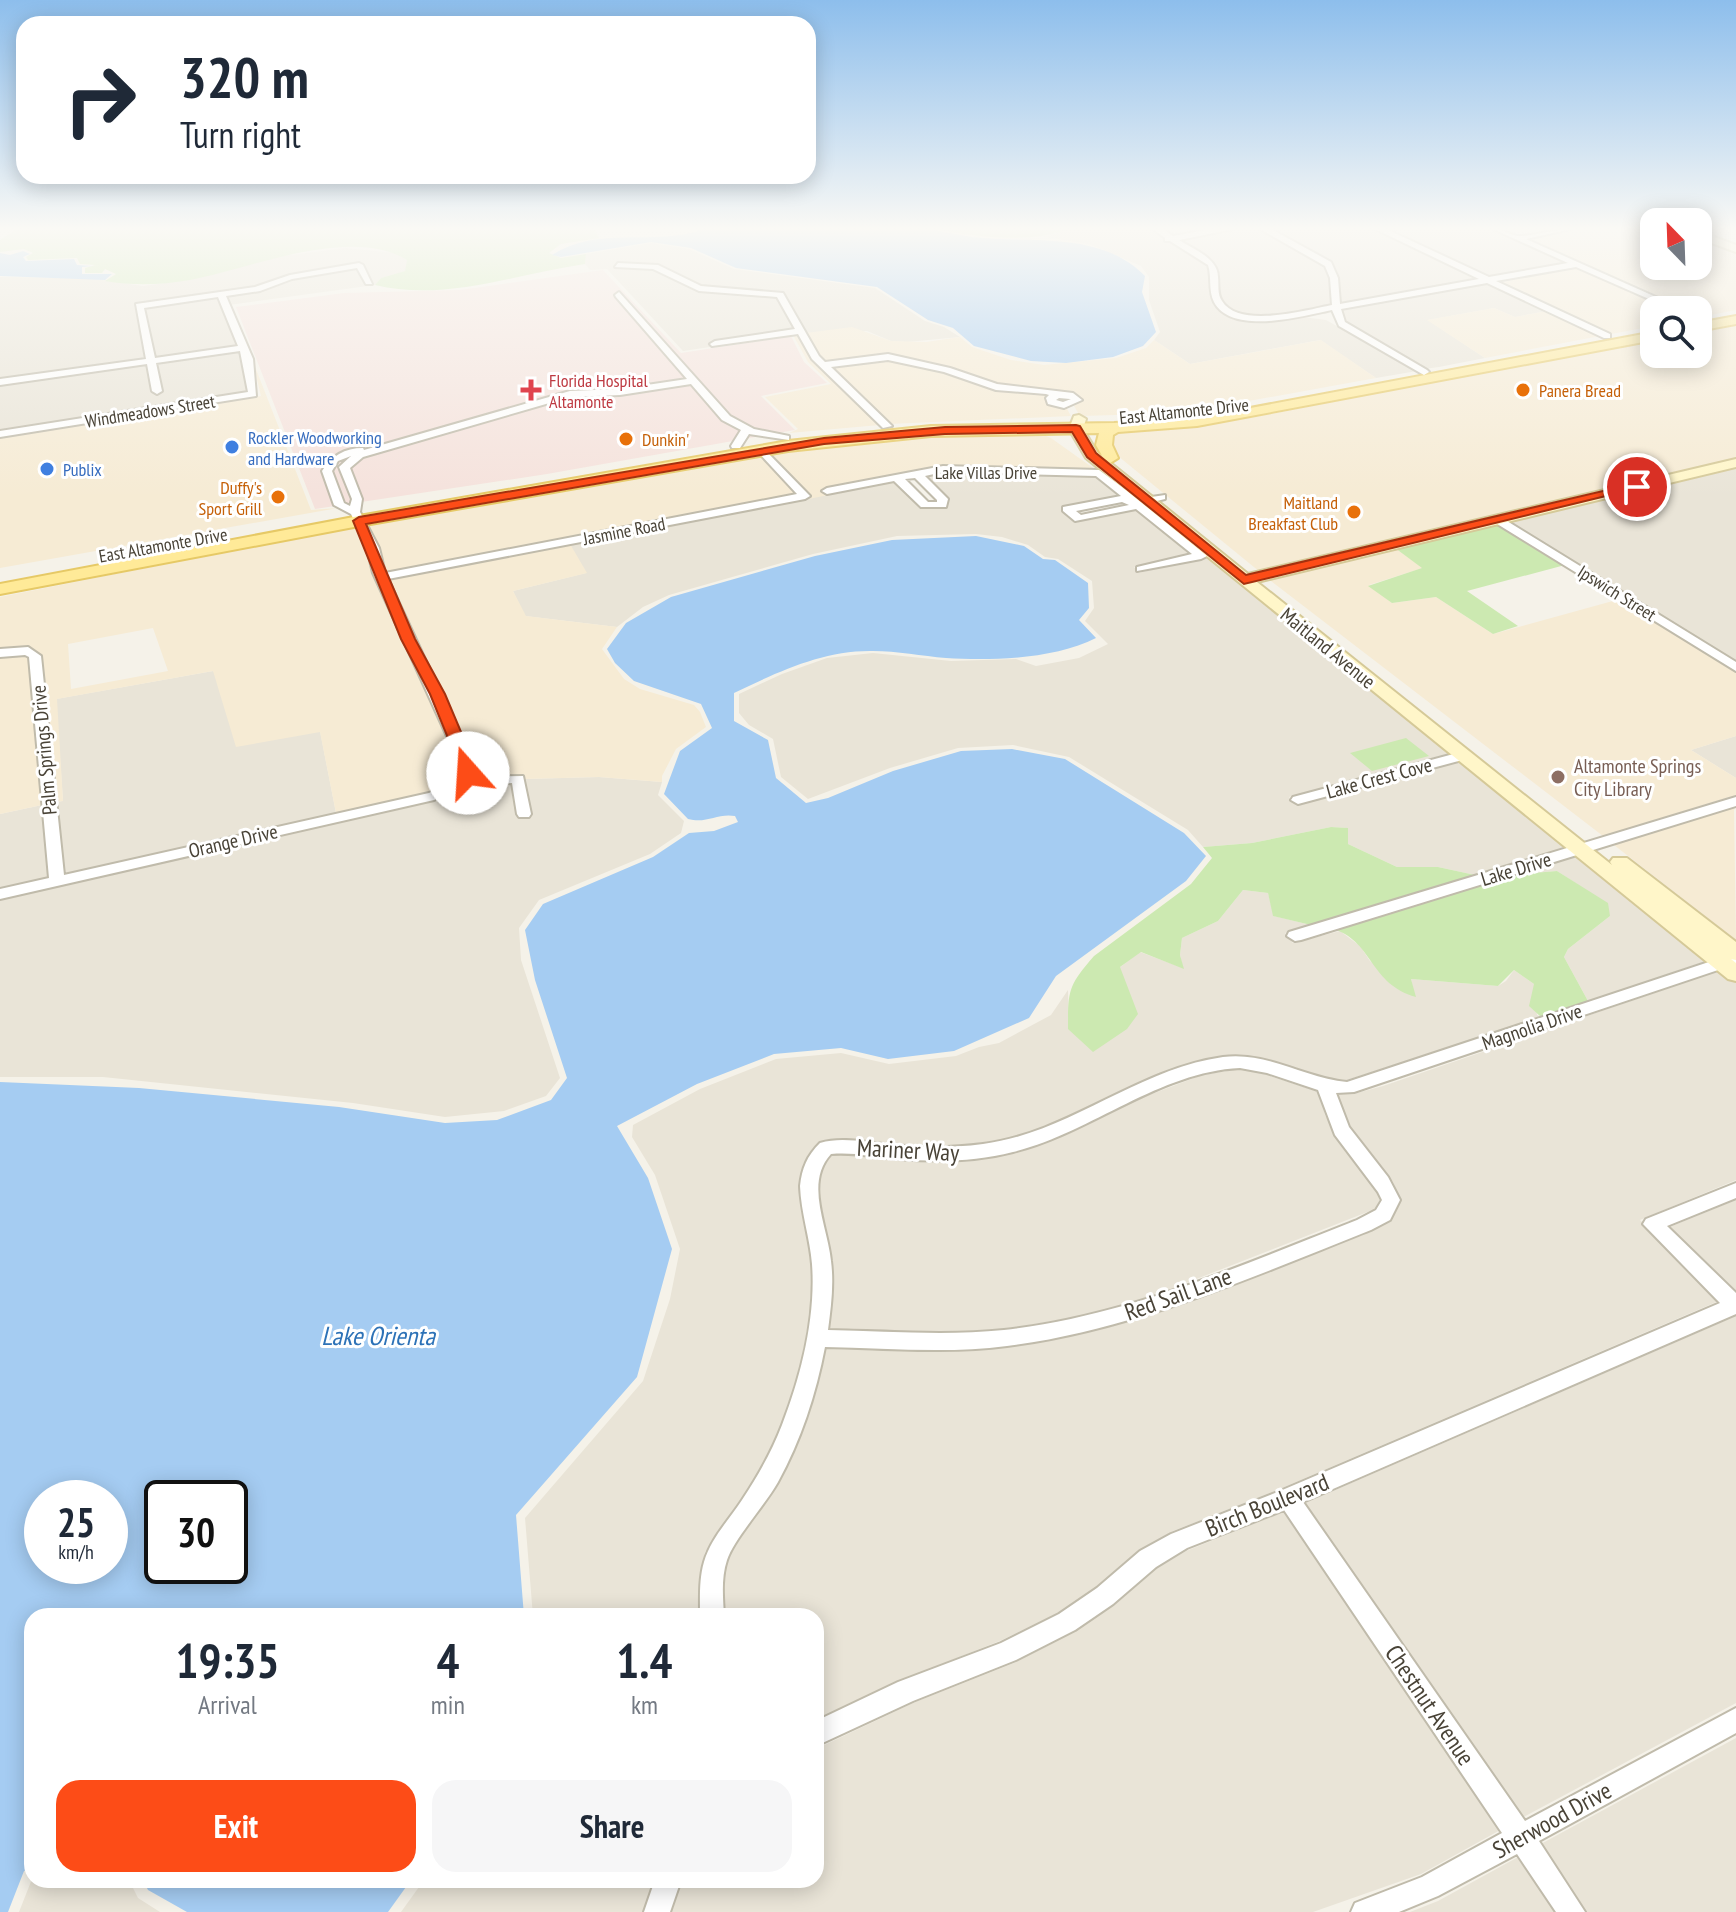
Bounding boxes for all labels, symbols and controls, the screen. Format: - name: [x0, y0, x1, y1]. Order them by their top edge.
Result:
- text: 320 m: [180, 41, 309, 113]
- icon: right: [48, 48, 152, 152]
- text: Turn right: [180, 111, 301, 158]
- north arrow: [1640, 208, 1712, 280]
- map controls: [1640, 208, 1712, 368]
- button: search: [1640, 296, 1712, 368]
- place label: Florida Hospital Altamonte: [549, 369, 648, 413]
- marker: Florida Hospital Altamonte: [520, 379, 542, 401]
- place label: Panera Bread: [1539, 379, 1621, 402]
- marker: Panera Bread: [1514, 381, 1532, 399]
- street label: Windmeadows Street: [83, 389, 217, 433]
- street label: East Altamonte Drive: [1118, 393, 1250, 429]
- place label: Rockler Woodworking and Hardware: [248, 426, 382, 470]
- place label: Dunkin': [642, 428, 689, 451]
- marker: Dunkin': [617, 430, 635, 448]
- marker: Rockler Woodworking and Hardware: [223, 438, 241, 456]
- pin: [1603, 453, 1671, 521]
- place label: Publix: [63, 458, 102, 481]
- marker: Publix: [38, 460, 56, 478]
- street label: Lake Villas Drive: [935, 461, 1037, 484]
- icon: arrive: [1615, 465, 1659, 509]
- place label: Duffy's Sport Grill: [198, 476, 263, 520]
- marker: Duffy's Sport Grill: [269, 488, 287, 506]
- place label: Maitland Breakfast Club: [1248, 491, 1338, 535]
- marker: Maitland Breakfast Club: [1345, 503, 1363, 521]
- street label: Jasmine Road: [580, 512, 667, 550]
- street label: East Altamonte Drive: [97, 522, 229, 568]
- street label: Ipswich Street: [1574, 560, 1660, 626]
- street label: Maitland Avenue: [1275, 602, 1381, 694]
- street label: Palm Springs Drive: [25, 684, 63, 816]
- position arrow: [426, 731, 510, 815]
- street label: Lake Crest Cove: [1323, 751, 1435, 805]
- place label: Altamonte Springs City Library: [1574, 753, 1701, 802]
- marker: Altamonte Springs City Library: [1549, 768, 1567, 786]
- street label: Orange Drive: [186, 818, 280, 864]
- street label: Lake Drive: [1478, 846, 1554, 892]
- street label: Magnolia Drive: [1478, 998, 1586, 1056]
- street label: Mariner Way: [856, 1132, 960, 1168]
- street label: Red Sail Lane: [1120, 1260, 1236, 1328]
- water label: Lake Orienta: [321, 1319, 436, 1352]
- street label: Birch Boulevard: [1201, 1466, 1333, 1544]
- speed limit sign: 30: [144, 1480, 248, 1584]
- text: 25: [57, 1496, 95, 1548]
- text: km/h: [58, 1539, 94, 1565]
- text: 19:35: [176, 1629, 279, 1691]
- text: 4: [436, 1629, 459, 1691]
- text: 1.4: [616, 1629, 672, 1691]
- street label: Chestnut Avenue: [1378, 1639, 1482, 1771]
- text: Arrival: [198, 1688, 257, 1721]
- text: min: [431, 1688, 465, 1721]
- text: km: [631, 1688, 658, 1721]
- street label: Sherwood Drive: [1487, 1775, 1617, 1865]
- button: Exit: [56, 1780, 416, 1872]
- button: Share: [432, 1780, 792, 1872]

